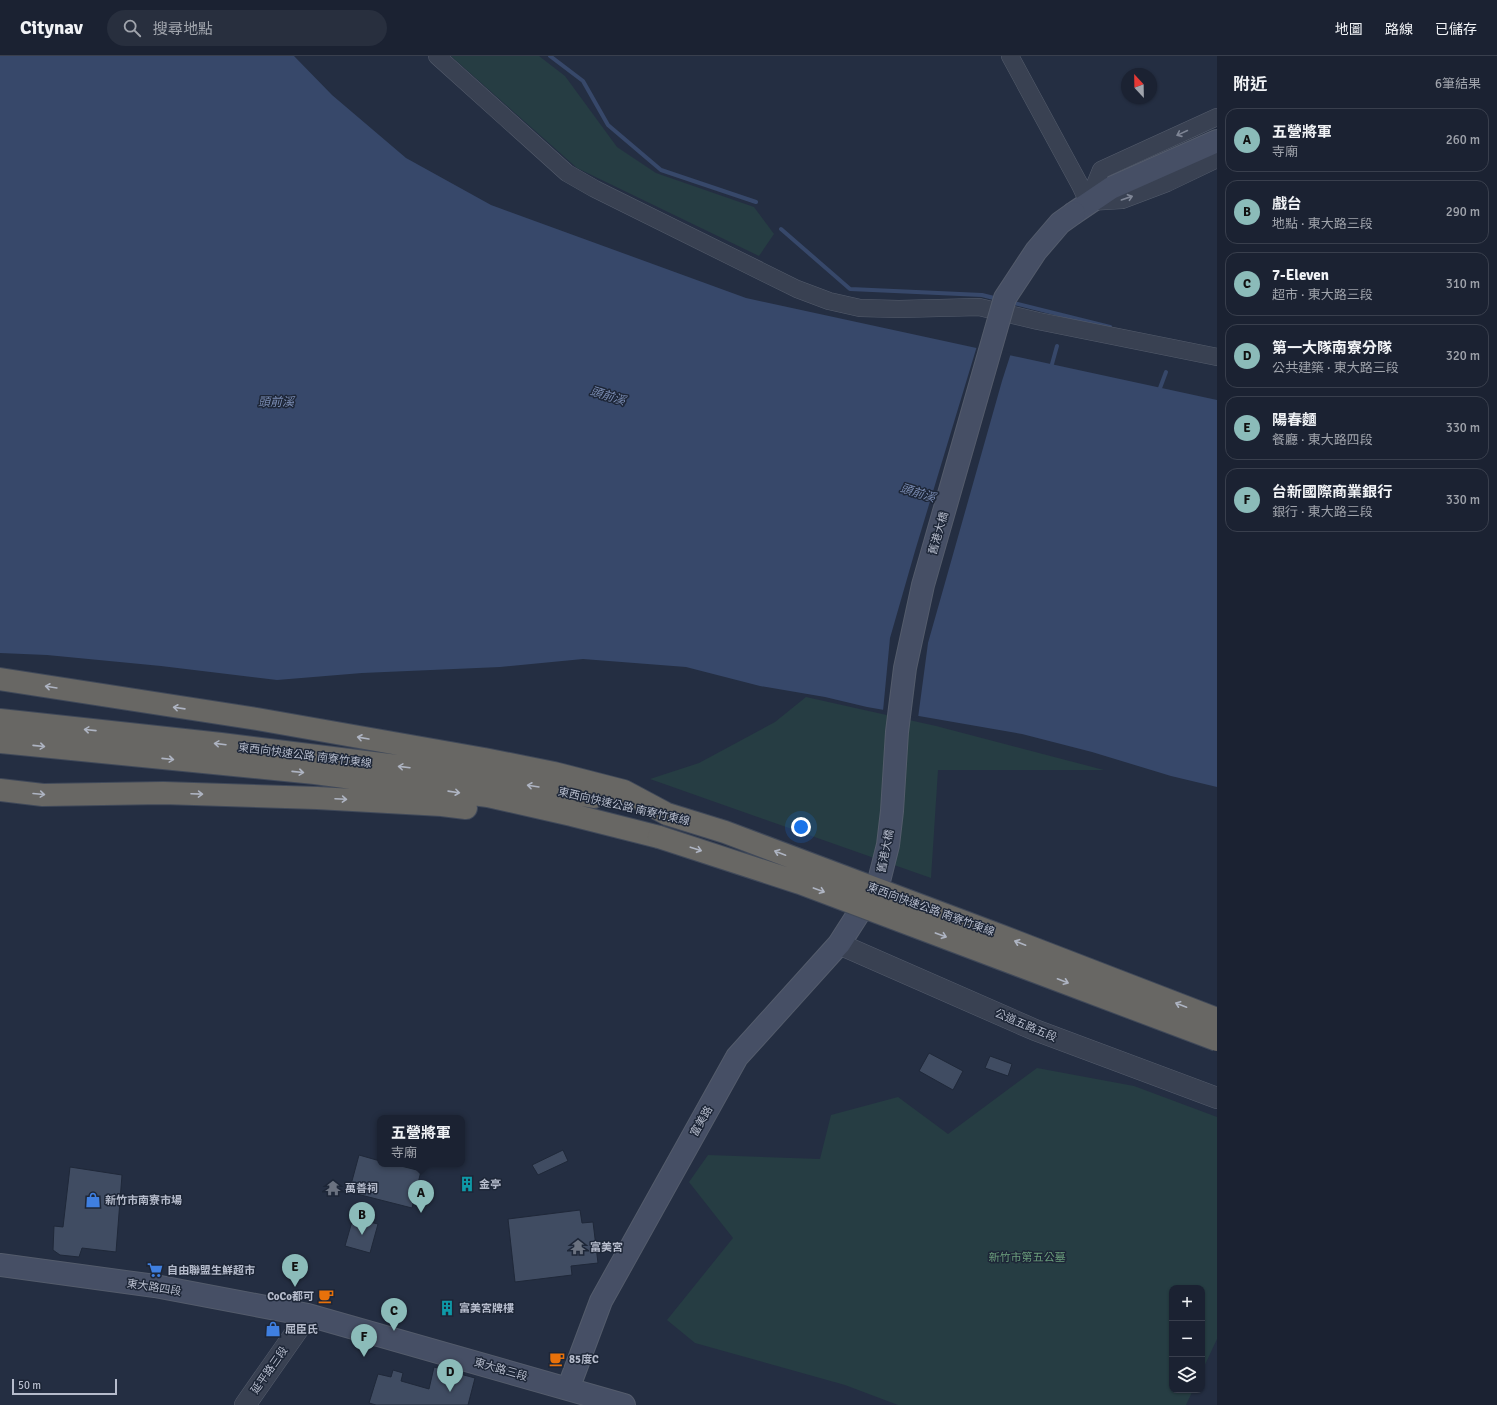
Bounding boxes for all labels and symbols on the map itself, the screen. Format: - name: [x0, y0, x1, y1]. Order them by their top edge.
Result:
- north arrow: [1121, 68, 1157, 104]
- one-way arrow: [1176, 130, 1188, 137]
- one-way arrow: [1120, 194, 1133, 201]
- water label: 頭前溪: [588, 384, 629, 409]
- water label: 頭前溪: [258, 395, 296, 410]
- water label: 頭前溪: [898, 481, 939, 506]
- street label: 舊港大橋: [926, 510, 951, 556]
- one-way arrow: [45, 683, 58, 691]
- one-way arrow: [173, 704, 186, 712]
- one-way arrow: [84, 726, 97, 734]
- one-way arrow: [357, 733, 370, 741]
- one-way arrow: [214, 741, 227, 748]
- street label: 東西向快速公路 南寮竹東線: [237, 741, 372, 770]
- one-way arrow: [32, 742, 45, 749]
- one-way arrow: [161, 755, 174, 762]
- one-way arrow: [398, 763, 411, 771]
- one-way arrow: [291, 768, 304, 775]
- one-way arrow: [527, 782, 540, 790]
- street label: 東西向快速公路 南寮竹東線: [557, 785, 691, 828]
- one-way arrow: [447, 788, 460, 796]
- one-way arrow: [32, 790, 45, 798]
- one-way arrow: [190, 790, 203, 798]
- one-way arrow: [334, 796, 347, 803]
- your location: [791, 817, 811, 837]
- street label: 舊港大橋: [875, 828, 896, 874]
- one-way arrow: [689, 846, 702, 853]
- one-way arrow: [775, 848, 787, 856]
- street label: 東西向快速公路 南寮竹東線: [865, 880, 996, 939]
- one-way arrow: [813, 887, 825, 895]
- one-way arrow: [935, 932, 947, 940]
- one-way arrow: [1015, 938, 1027, 946]
- one-way arrow: [1056, 978, 1068, 986]
- one-way arrow: [1175, 1000, 1187, 1008]
- street label: 公道五路五段: [993, 1007, 1059, 1044]
- street label: 富美路: [688, 1104, 715, 1139]
- building icon: 金亭: [458, 1175, 476, 1193]
- place label: 金亭: [479, 1178, 501, 1191]
- temple icon: 萬善祠: [324, 1179, 342, 1197]
- pin: A: [408, 1180, 434, 1213]
- place label: 萬善祠: [345, 1182, 378, 1195]
- shop icon: 新竹市南寮市場: [84, 1191, 102, 1209]
- place label: 新竹市南寮市場: [105, 1194, 182, 1207]
- pin: B: [349, 1202, 375, 1235]
- temple icon: 富美宮: [569, 1238, 587, 1256]
- place label: 富美宮: [590, 1241, 623, 1254]
- park label: 新竹市第五公墓: [989, 1251, 1066, 1264]
- pin: E: [282, 1254, 308, 1287]
- supermarket icon: 自由聯盟生鮮超市: [146, 1261, 164, 1279]
- place label: 自由聯盟生鮮超市: [167, 1264, 255, 1277]
- street label: 東大路四段: [126, 1277, 182, 1298]
- cafe icon: CoCo都可: [317, 1287, 335, 1305]
- place label: CoCo都可: [267, 1290, 314, 1303]
- pin: C: [381, 1298, 407, 1331]
- building icon: 富美宮牌樓: [438, 1299, 456, 1317]
- place label: 富美宮牌樓: [459, 1302, 514, 1315]
- shop icon: 屈臣氏: [264, 1320, 282, 1338]
- place label: 屈臣氏: [285, 1323, 318, 1336]
- pin: F: [351, 1324, 377, 1357]
- street label: 延平路三段: [248, 1344, 291, 1397]
- cafe icon: 85度C: [548, 1350, 566, 1368]
- place label: 85度C: [569, 1353, 599, 1366]
- street label: 東大路三段: [473, 1356, 529, 1383]
- pin: D: [437, 1359, 463, 1392]
- scale bar: [12, 1377, 117, 1396]

